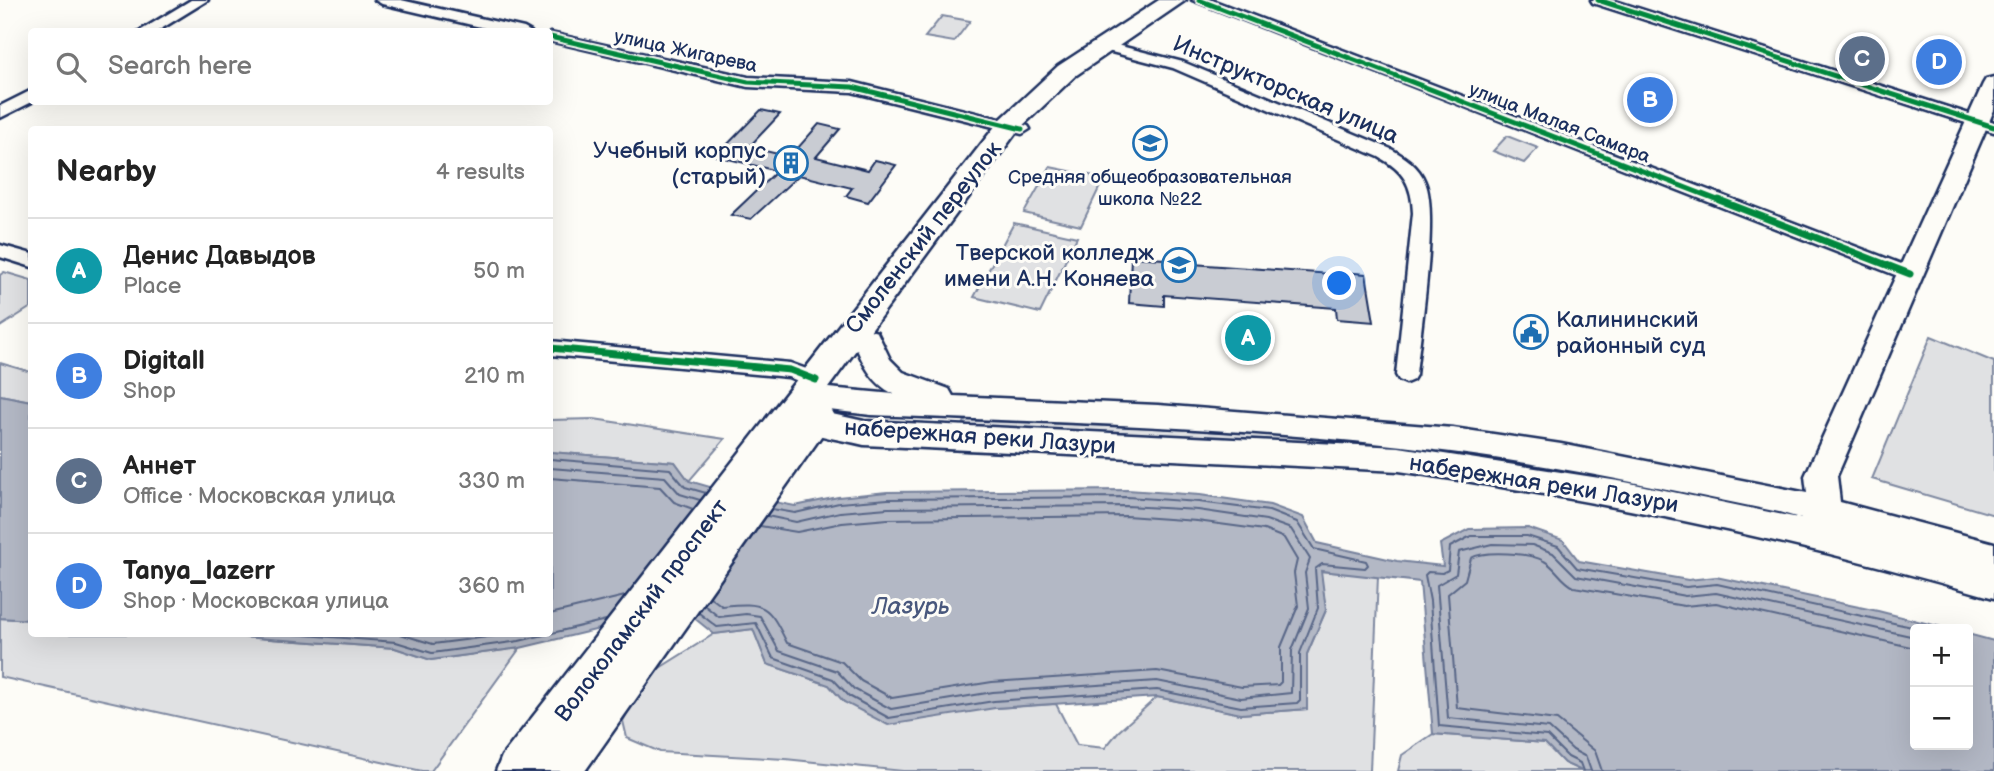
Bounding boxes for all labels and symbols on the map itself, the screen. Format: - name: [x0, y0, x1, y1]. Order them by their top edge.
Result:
- street label: улица Жигарева: [612, 25, 759, 78]
- street label: Инструкторская улица: [1169, 30, 1403, 150]
- pin: C: [1839, 33, 1885, 85]
- pin: D: [1916, 36, 1962, 88]
- pin: B: [1627, 74, 1673, 126]
- street label: улица Малая Самара: [1466, 78, 1653, 169]
- school or university icon: Средняя общеобразовательная школа №22: [1131, 124, 1169, 162]
- street label: Смоленский переулок: [840, 135, 1008, 340]
- place label: Учебный корпус (старый): [593, 137, 766, 191]
- building icon: Учебный корпус (старый): [772, 144, 810, 182]
- place label: Средняя общеобразовательная школа №22: [1008, 166, 1292, 211]
- place label: Тверской колледж имени А.Н. Коняева: [944, 239, 1154, 293]
- school or university icon: Тверской колледж имени А.Н. Коняева: [1160, 246, 1198, 284]
- your location: [1322, 266, 1356, 300]
- place label: Калининский районный суд: [1556, 306, 1706, 360]
- pin: A: [1225, 312, 1271, 364]
- public building icon: Калининский районный суд: [1512, 313, 1550, 351]
- street label: набережная реки Лазури: [843, 414, 1117, 460]
- street label: набережная реки Лазури: [1407, 449, 1680, 519]
- street label: Волоколамский проспект: [549, 494, 735, 727]
- water label: Лазурь: [870, 592, 950, 621]

